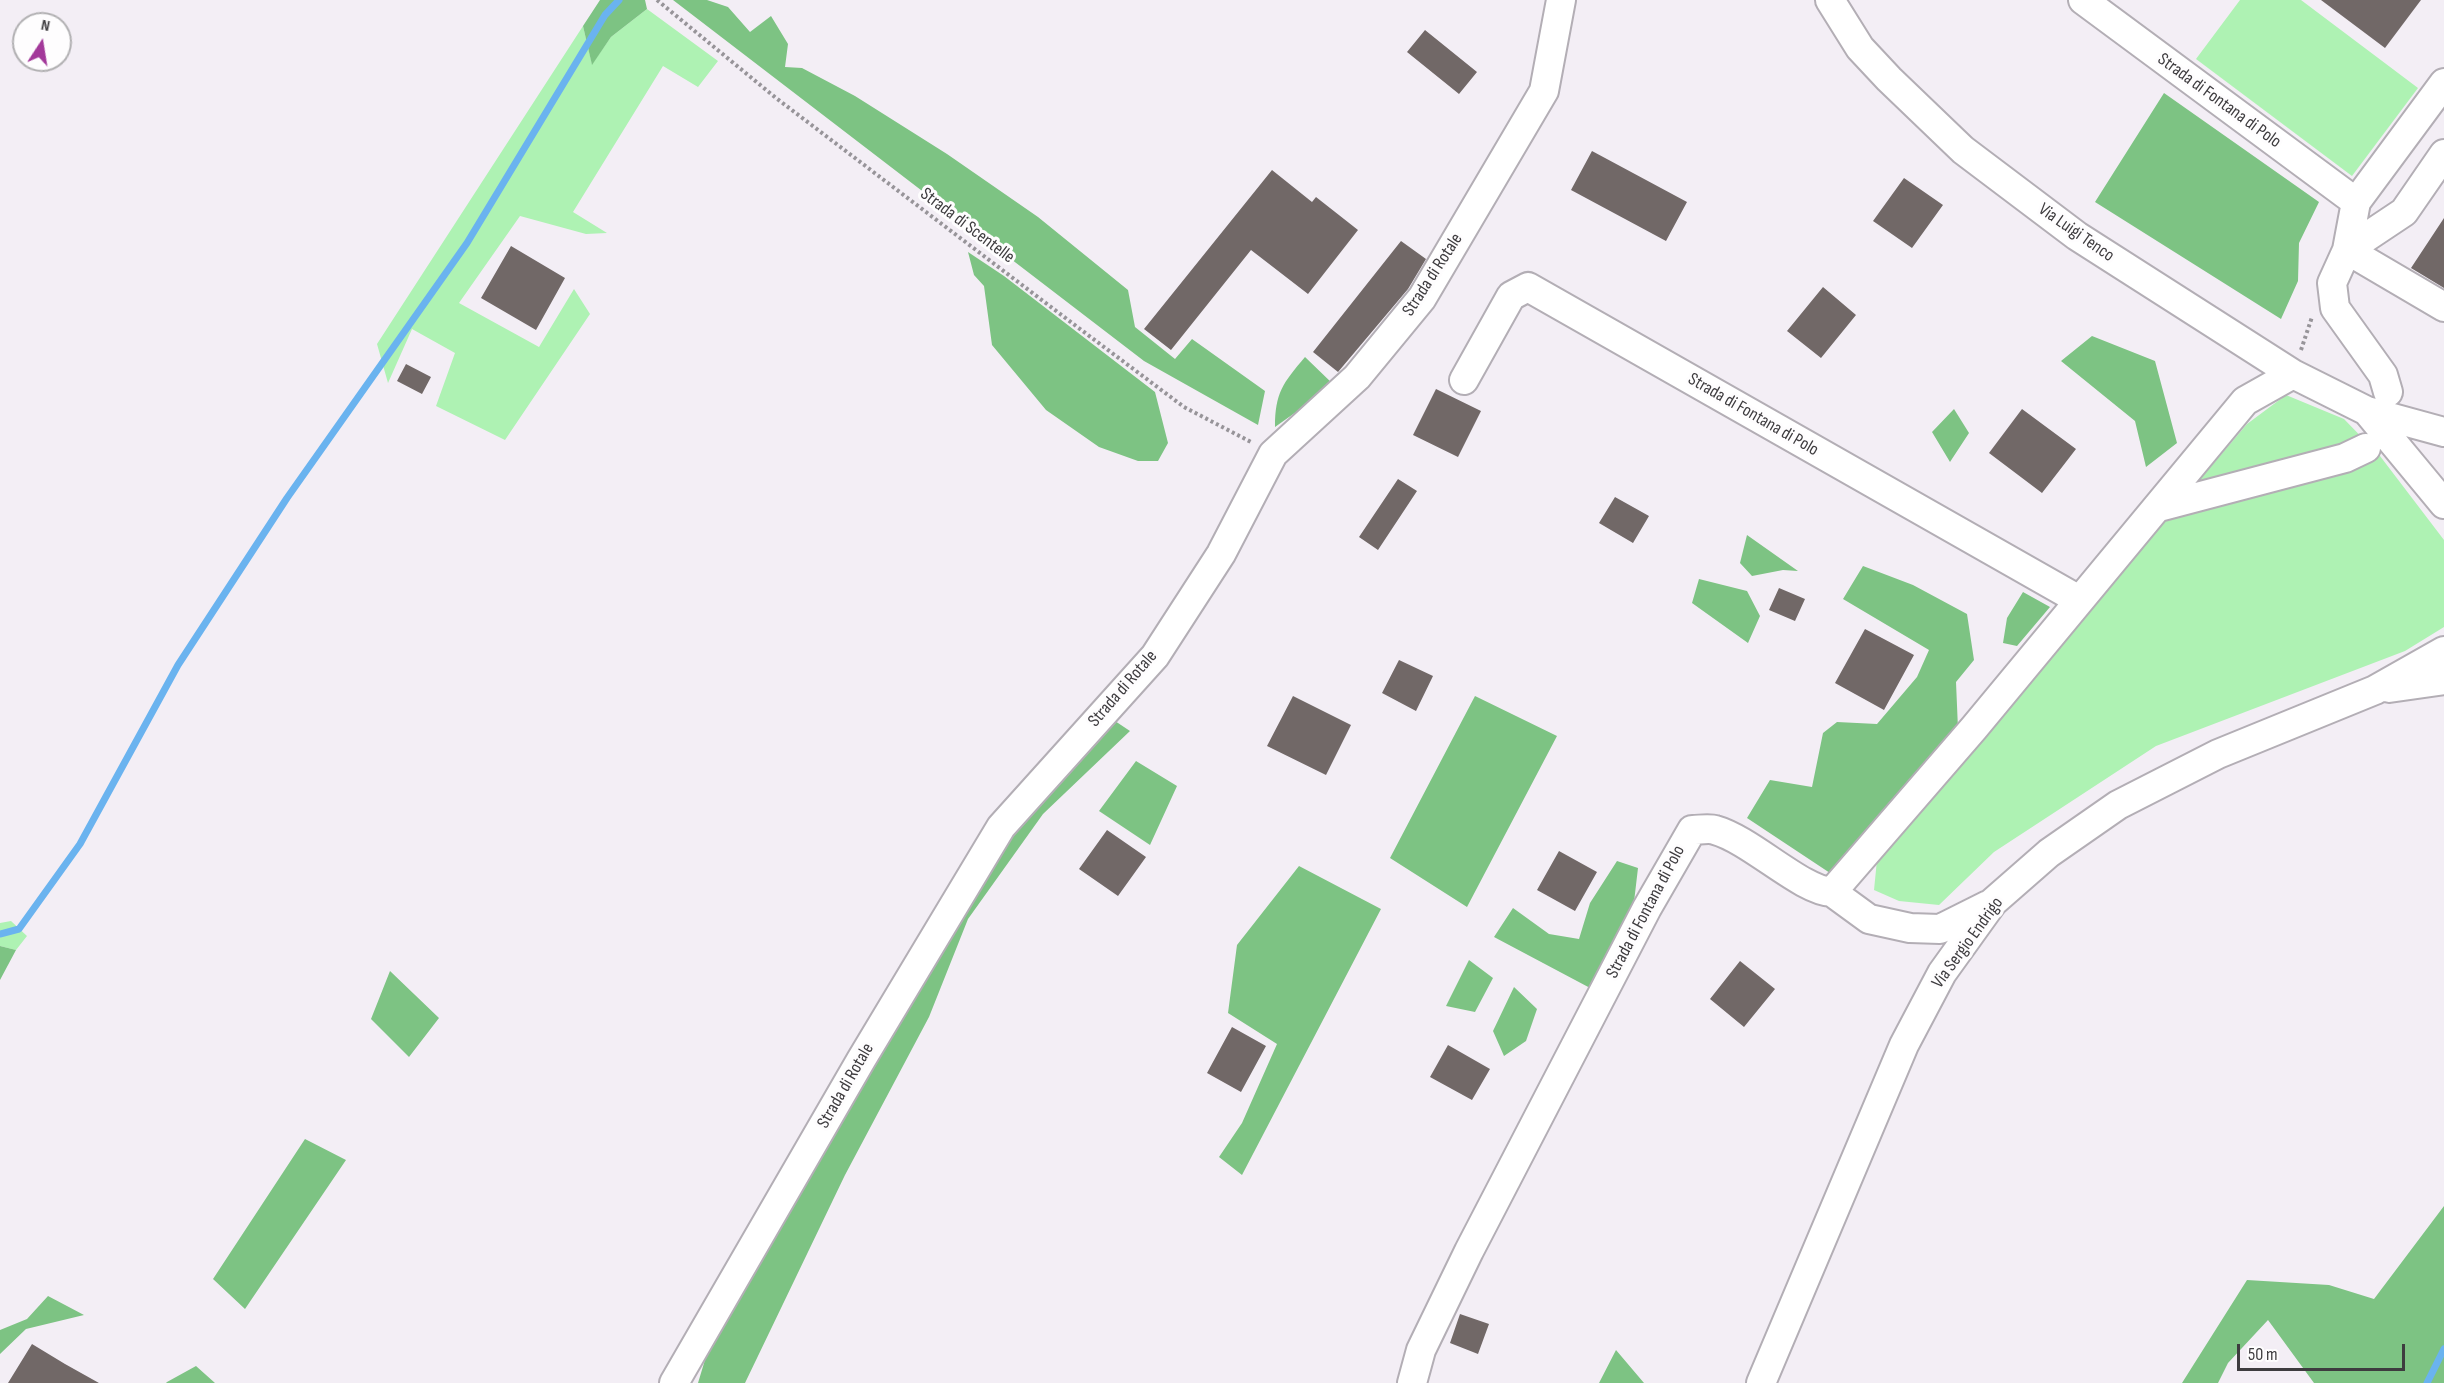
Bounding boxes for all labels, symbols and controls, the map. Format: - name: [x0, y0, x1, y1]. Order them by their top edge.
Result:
- north arrow: [12, 12, 72, 72]
- text: N: [39, 16, 52, 36]
- street label: Strada di Fontana di Polo: [2153, 49, 2285, 153]
- street label: Strada di Scentelle: [916, 184, 1018, 268]
- street label: Via Luigi Tenco: [2034, 199, 2118, 267]
- street label: Strada di Rotale: [1398, 229, 1468, 321]
- street label: Strada di Fontana di Polo: [1684, 369, 1822, 461]
- street label: Strada di Rotale: [1084, 646, 1162, 732]
- street label: Strada di Fontana di Polo: [1602, 842, 1690, 982]
- street label: Via Sergio Endrigo: [1928, 893, 2008, 993]
- street label: Strada di Rotale: [813, 1040, 879, 1132]
- scale bar: [2240, 1332, 2408, 1370]
- text: 50 m: [2248, 1344, 2278, 1365]

